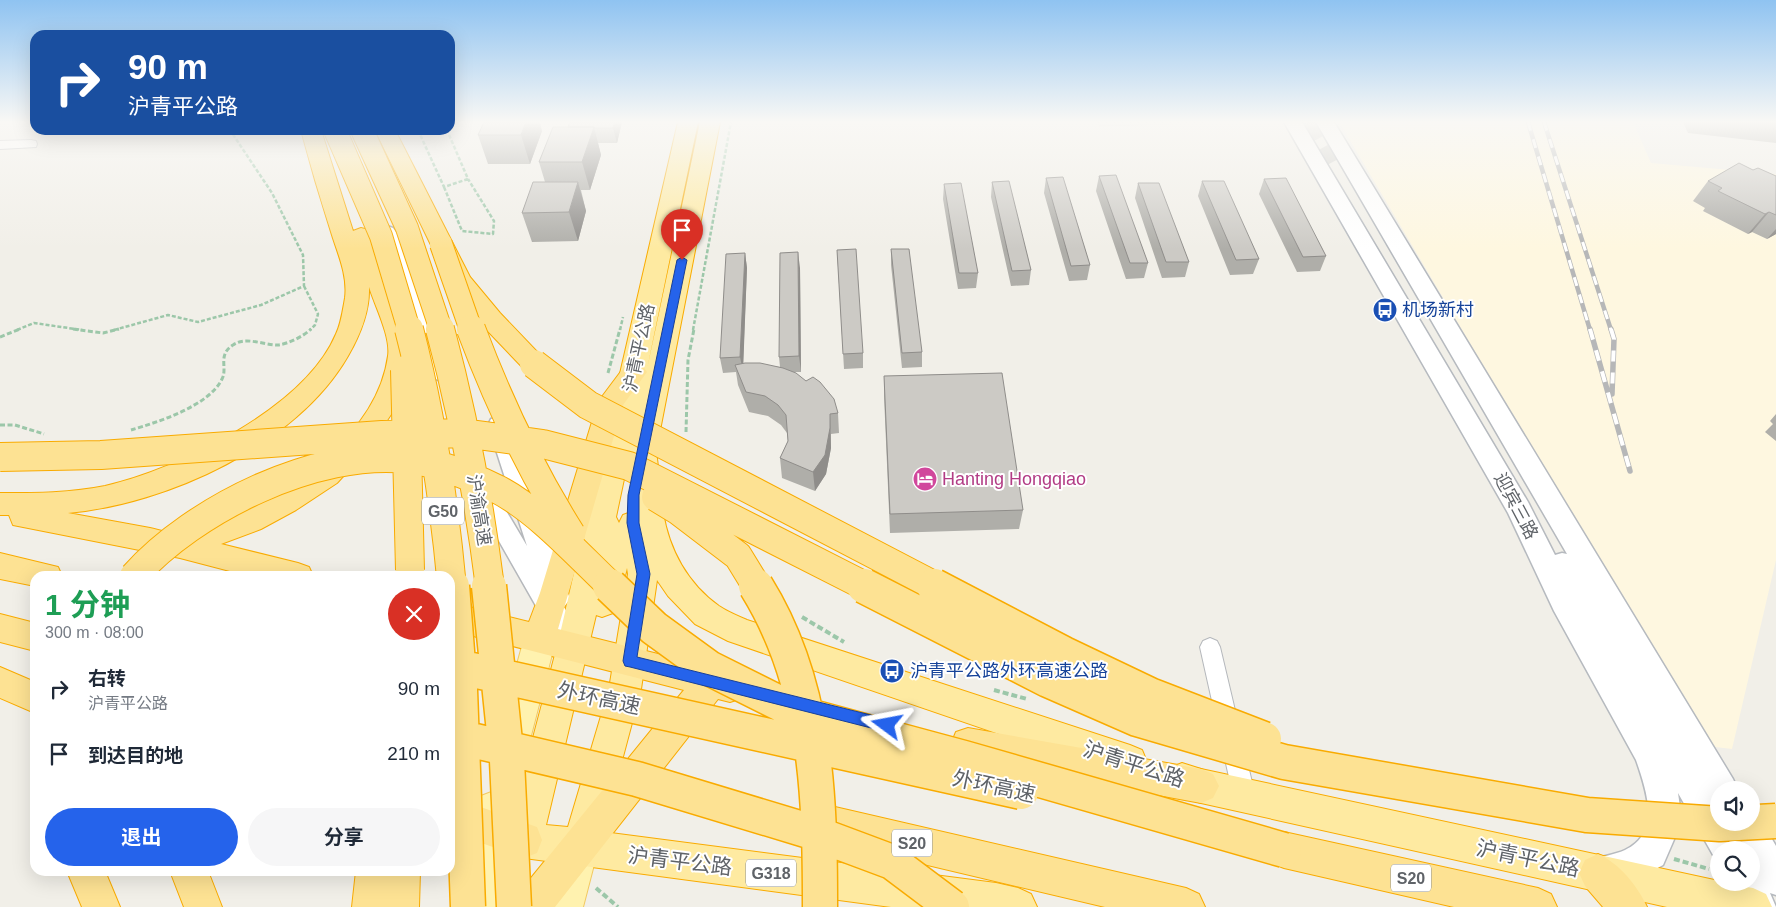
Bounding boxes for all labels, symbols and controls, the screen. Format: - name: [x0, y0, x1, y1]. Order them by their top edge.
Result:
- text: 90 m: [128, 47, 208, 86]
- icon: right: [45, 50, 110, 115]
- text: 沪青平公路: [128, 94, 238, 119]
- pin: [661, 209, 703, 260]
- icon: arrive: [668, 216, 696, 244]
- bus stop icon: 机场新村: [1372, 297, 1398, 323]
- place label: 机场新村: [1402, 300, 1474, 320]
- street label: 沪青平公路: [620, 302, 658, 394]
- hotel icon: Hanting Hongqiao: [912, 466, 938, 492]
- place label: Hanting Hongqiao: [942, 469, 1086, 489]
- street label: 迎宾三路: [1490, 470, 1542, 542]
- street label: 沪渝高速: [463, 473, 495, 547]
- road number: G50: [422, 498, 464, 524]
- text: 1 分钟: [45, 588, 130, 621]
- button: close: [388, 588, 440, 640]
- text: 300 m · 08:00: [45, 624, 144, 641]
- bus stop icon: 沪青平公路外环高速公路: [879, 658, 905, 684]
- place label: 沪青平公路外环高速公路: [910, 661, 1108, 681]
- text: 右转: [88, 668, 126, 689]
- icon: right: [45, 675, 73, 703]
- text: 90 m: [398, 678, 440, 699]
- street label: 外环高速: [556, 678, 642, 718]
- text: 沪青平公路: [88, 695, 168, 712]
- position arrow: [860, 698, 912, 750]
- street label: 沪青平公路: [1081, 737, 1187, 791]
- icon: arrive: [45, 740, 73, 768]
- text: 210 m: [387, 743, 440, 764]
- text: 到达目的地: [88, 745, 183, 766]
- street label: 外环高速: [951, 766, 1037, 806]
- map controls: [1710, 781, 1760, 891]
- button: sound: [1710, 781, 1760, 831]
- button: 退出: [45, 808, 238, 866]
- button: 分享: [248, 808, 440, 866]
- road number: S20: [892, 830, 932, 856]
- street label: 沪青平公路: [1474, 836, 1582, 880]
- button: search: [1710, 841, 1760, 891]
- street label: 沪青平公路: [626, 843, 734, 879]
- road number: G318: [746, 860, 796, 886]
- road number: S20: [1391, 864, 1431, 891]

